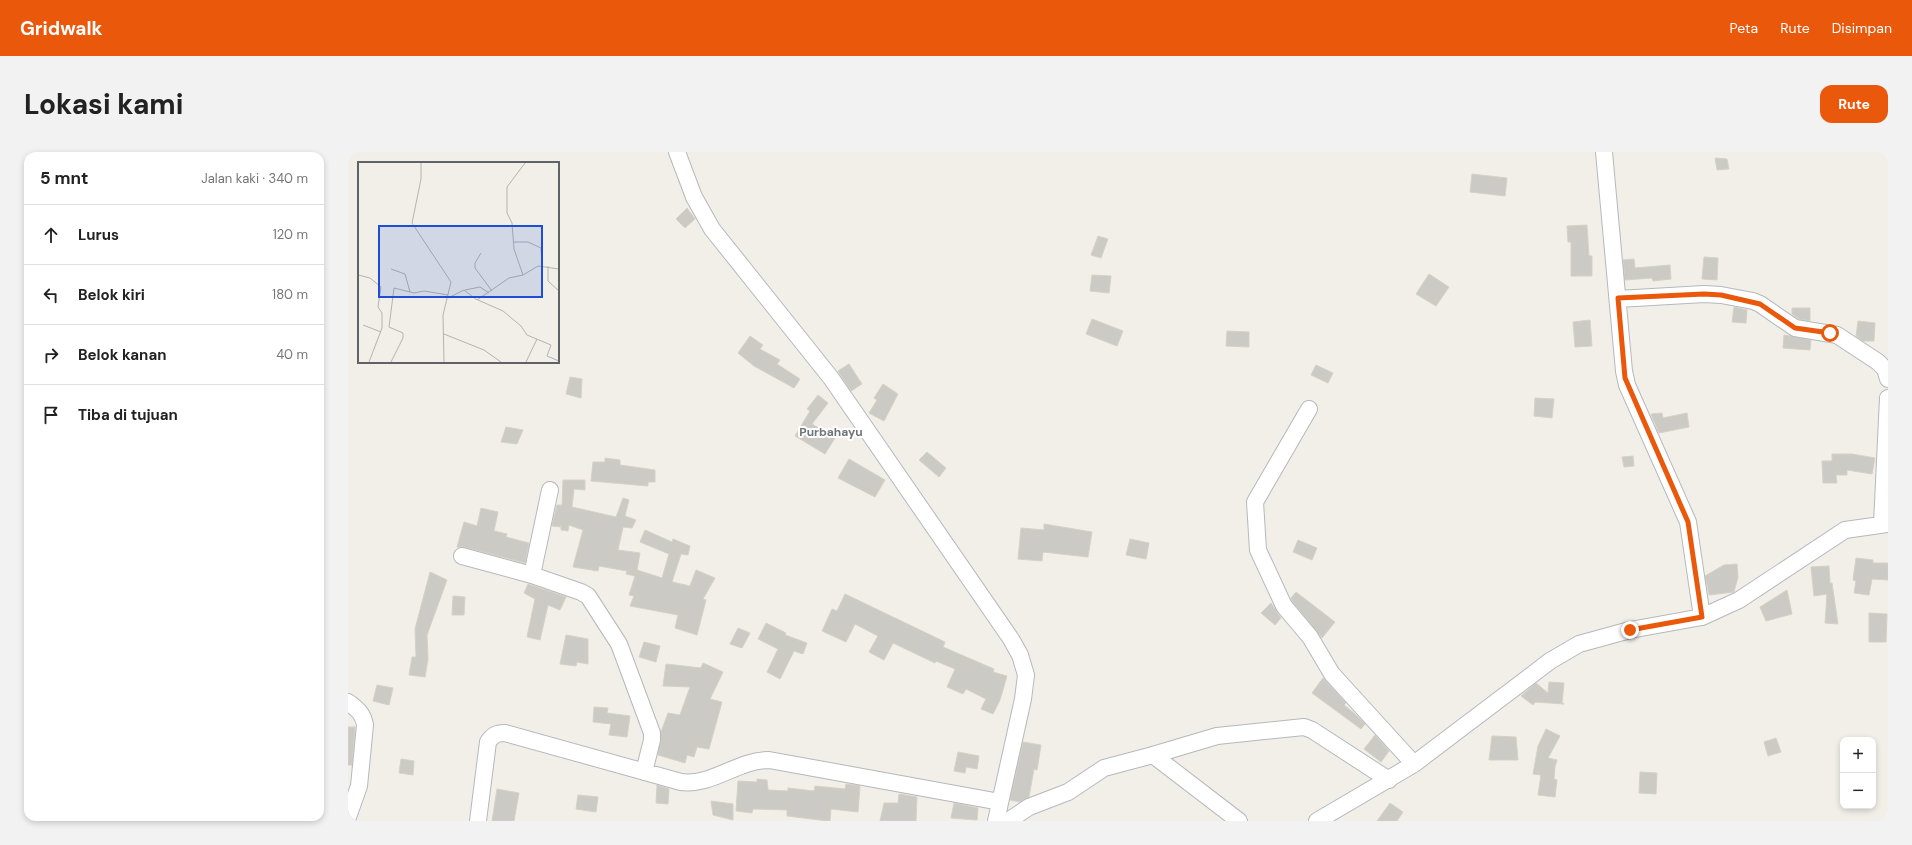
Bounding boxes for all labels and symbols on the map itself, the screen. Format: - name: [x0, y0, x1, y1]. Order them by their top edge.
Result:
- inset map: [358, 162, 559, 363]
- route start: [1821, 324, 1839, 342]
- district label: Purbahayu: [799, 424, 863, 440]
- route end: [1621, 621, 1639, 639]

